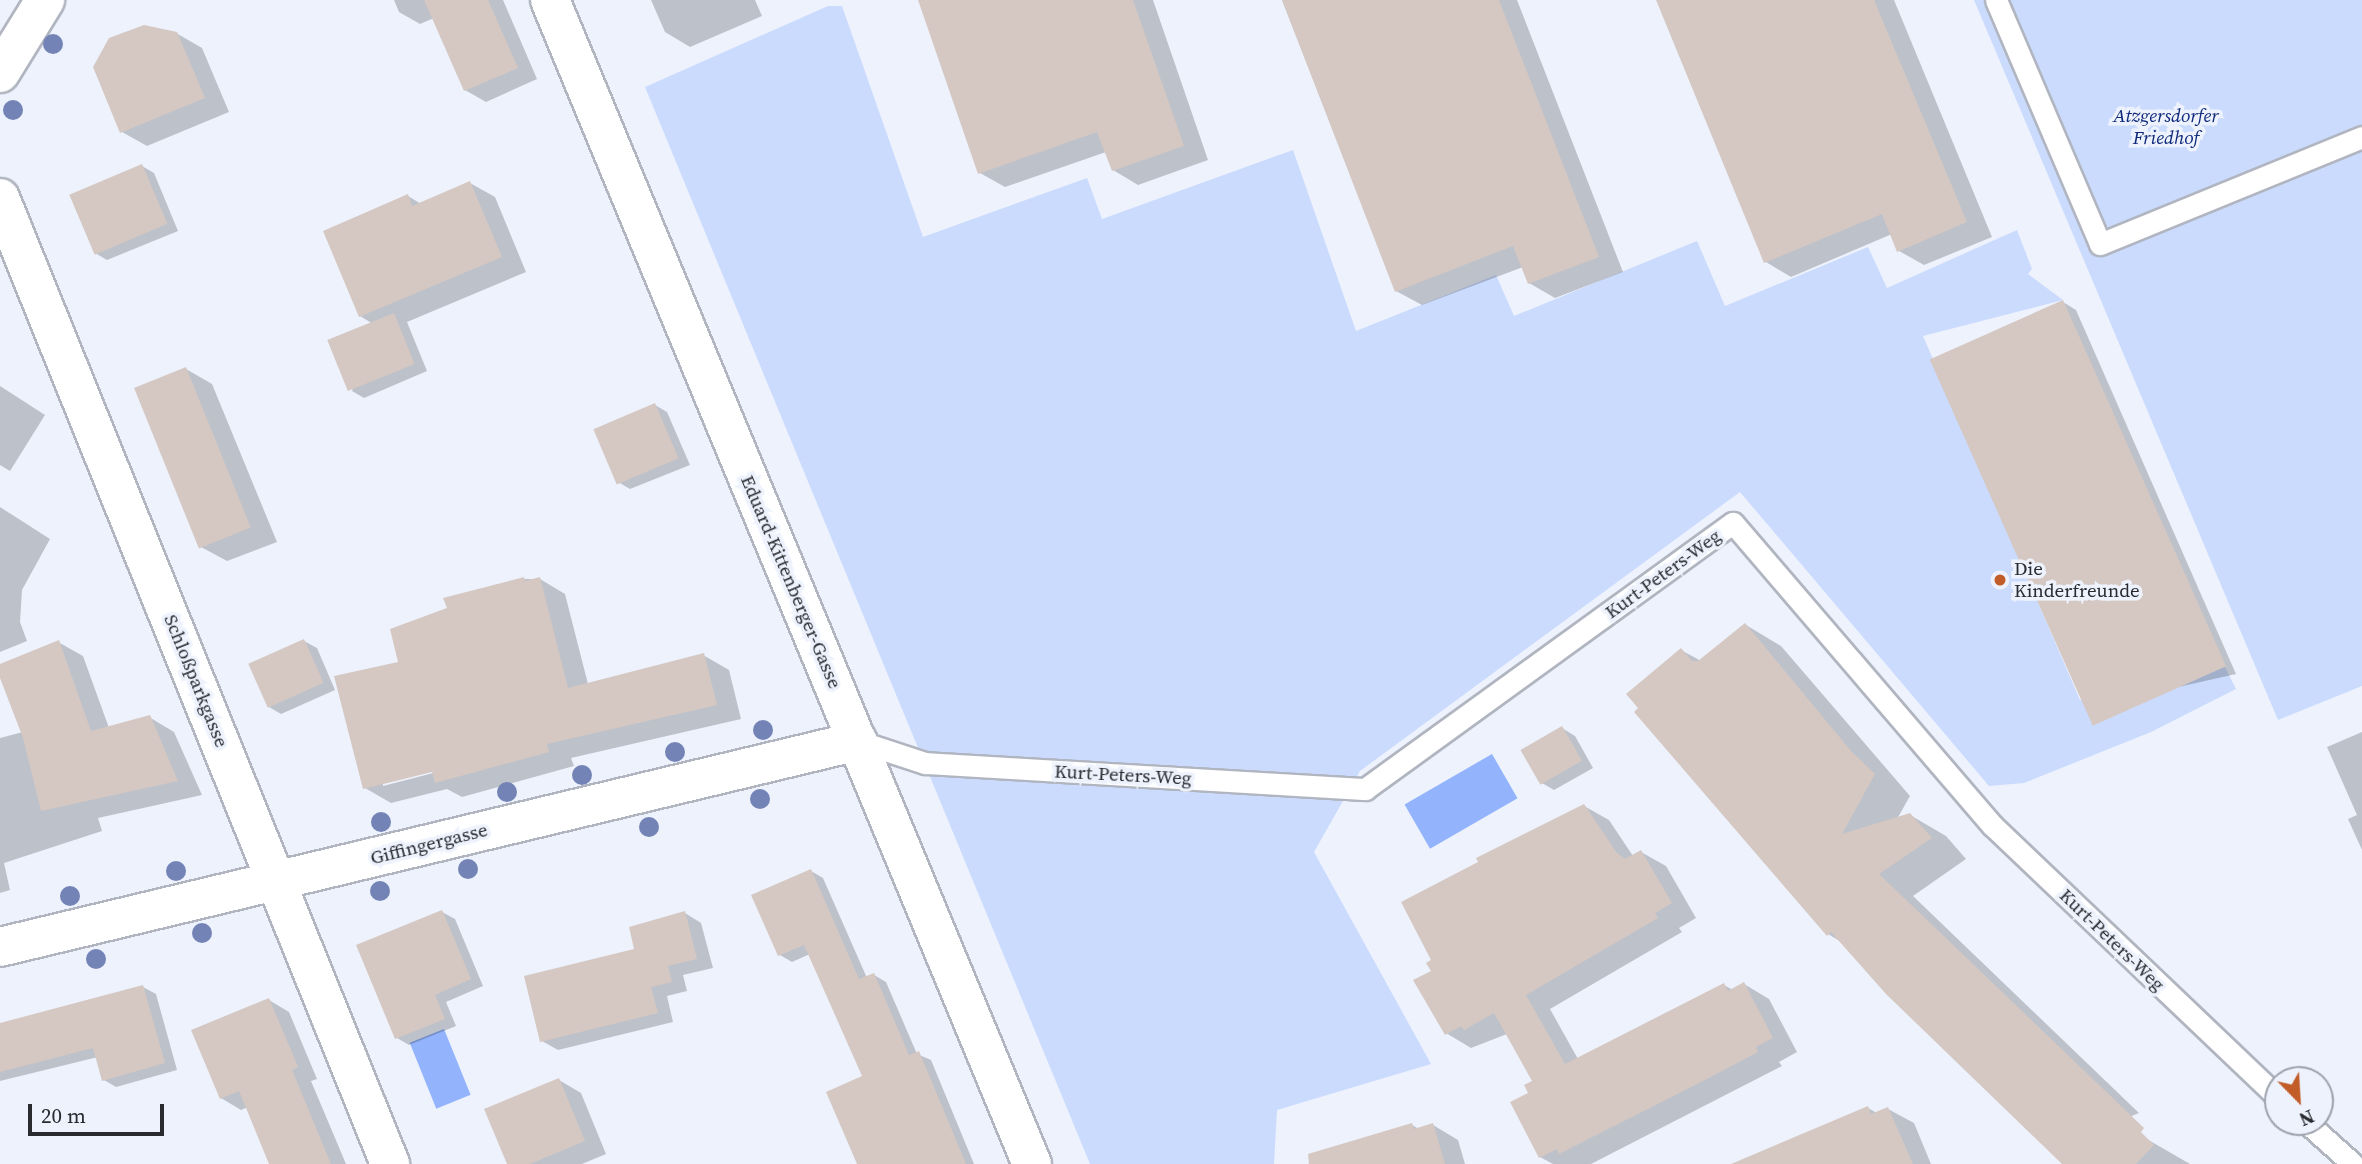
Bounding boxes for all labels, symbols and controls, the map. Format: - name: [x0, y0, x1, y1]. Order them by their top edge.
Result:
- park label: Atzgersdorfer Friedhof: [2113, 105, 2219, 149]
- street label: Eduard-Kittenberger-Gasse: [736, 472, 846, 692]
- street label: Kurt-Peters-Weg: [1601, 524, 1725, 624]
- place label: Die Kinderfreunde: [2014, 558, 2140, 602]
- marker: Die Kinderfreunde: [1992, 572, 2008, 588]
- street label: Schloßparkgasse: [159, 611, 233, 751]
- street label: Kurt-Peters-Weg: [1054, 760, 1192, 790]
- street label: Giffingergasse: [368, 818, 490, 870]
- street label: Kurt-Peters-Weg: [2055, 884, 2169, 996]
- north arrow: [2264, 1066, 2334, 1136]
- scale bar: [32, 1090, 168, 1134]
- text: 20 m: [41, 1101, 86, 1130]
- text: N: [2295, 1104, 2318, 1133]

